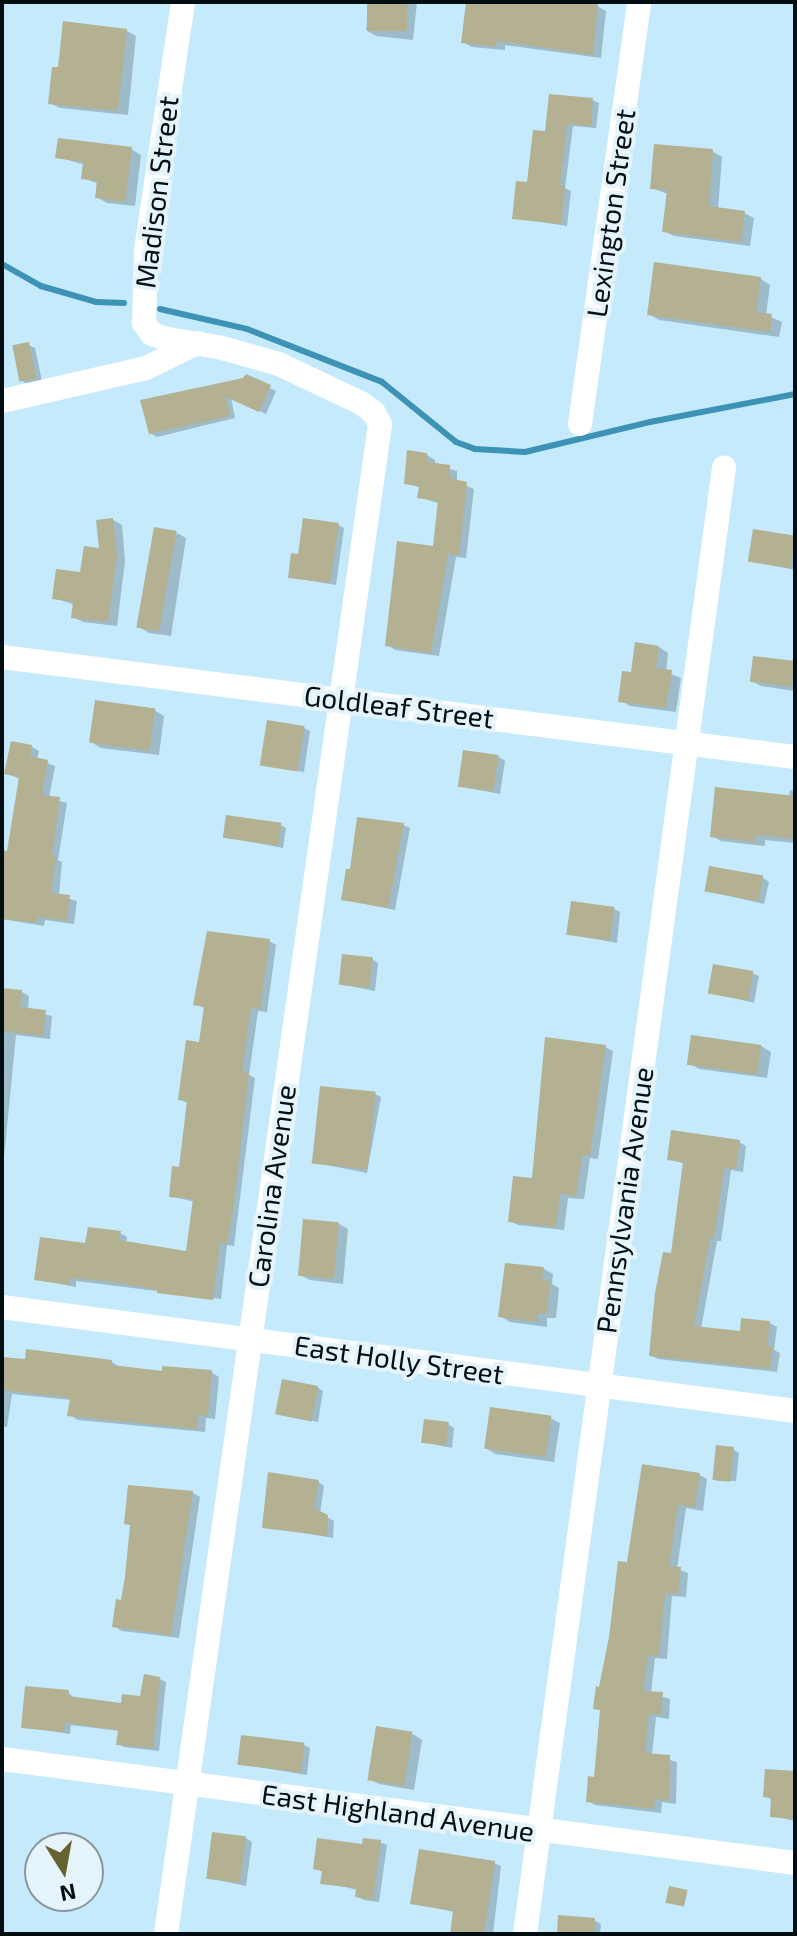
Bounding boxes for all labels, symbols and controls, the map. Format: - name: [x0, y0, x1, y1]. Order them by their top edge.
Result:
- street label: Madison Street: [128, 94, 184, 290]
- street label: Lexington Street: [579, 107, 641, 319]
- street label: Goldleaf Street: [302, 678, 496, 734]
- street label: Pennsylvania Avenue: [589, 1064, 659, 1336]
- street label: Carolina Avenue: [240, 1082, 302, 1290]
- street label: East Holly Street: [292, 1328, 506, 1390]
- street label: East Highland Avenue: [259, 1776, 537, 1848]
- north arrow: [24, 1832, 104, 1912]
- text: N: [58, 1879, 78, 1908]

